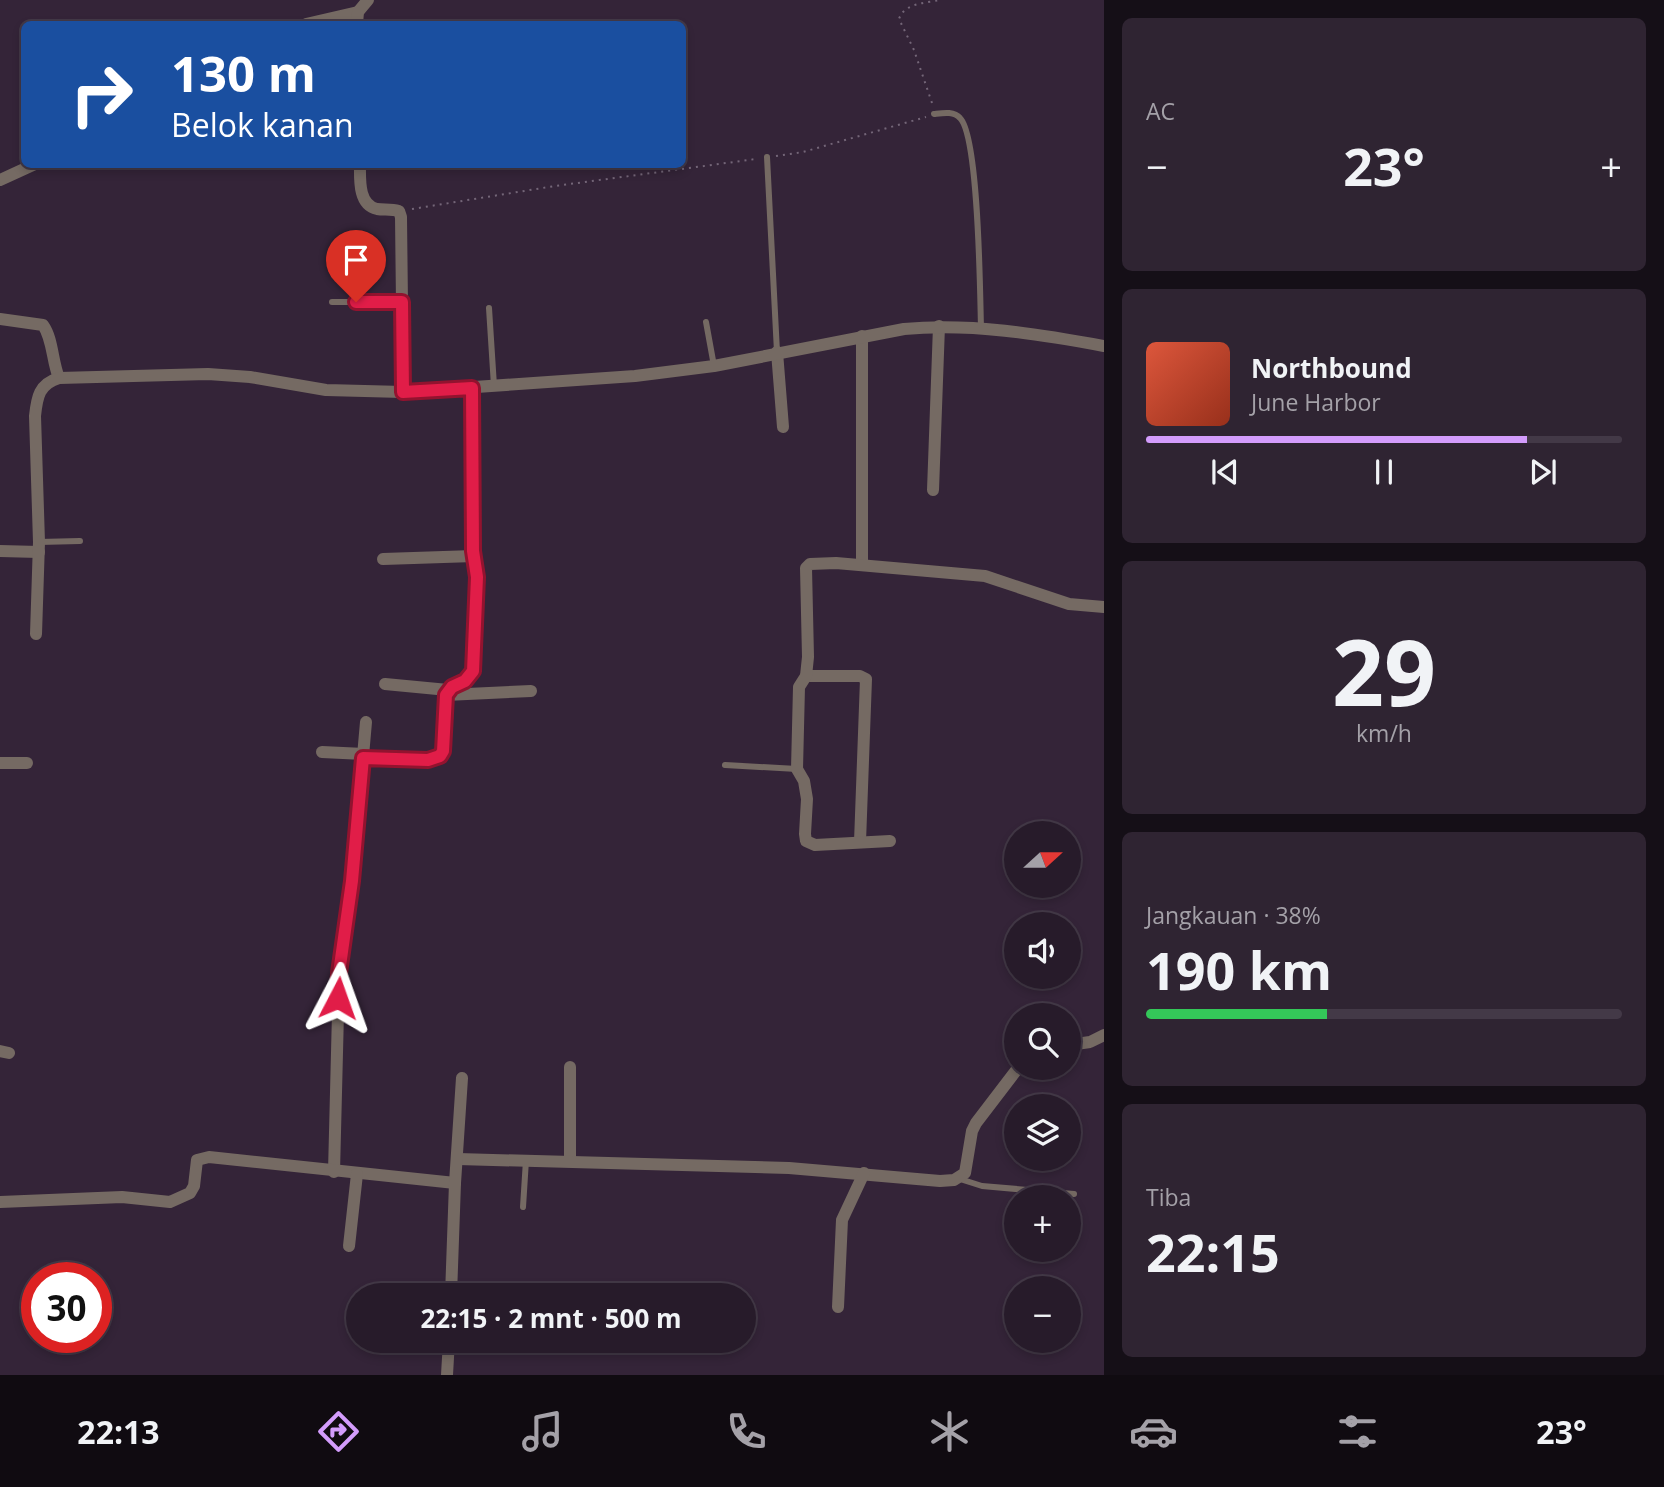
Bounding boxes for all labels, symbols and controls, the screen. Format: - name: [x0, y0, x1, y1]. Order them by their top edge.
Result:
- text: 130 m: [171, 40, 316, 106]
- icon: right: [56, 49, 147, 140]
- text: AC: [1146, 95, 1175, 127]
- text: Belok kanan: [171, 103, 354, 146]
- text: 23°: [1343, 130, 1425, 201]
- text: −: [1146, 140, 1168, 192]
- text: +: [1600, 140, 1622, 192]
- pin: [326, 230, 386, 302]
- icon: arrive: [337, 241, 375, 279]
- text: Northbound: [1251, 350, 1412, 386]
- text: June Harbor: [1251, 386, 1381, 418]
- icon: previous: [1206, 453, 1244, 491]
- icon: pause: [1365, 453, 1403, 491]
- icon: next: [1524, 453, 1562, 491]
- text: 29: [1332, 609, 1436, 733]
- text: km/h: [1356, 717, 1412, 749]
- north arrow: [1004, 821, 1082, 898]
- map controls: [1004, 821, 1081, 1353]
- text: Jangkauan · 38%: [1146, 899, 1321, 931]
- button: sound: [1004, 912, 1081, 989]
- text: 190 km: [1146, 934, 1332, 1005]
- position arrow: [301, 961, 375, 1035]
- button: search: [1004, 1003, 1081, 1080]
- button: layers: [1004, 1094, 1081, 1171]
- text: Tiba: [1146, 1181, 1191, 1213]
- button: +: [1004, 1185, 1081, 1262]
- text: 22:15: [1146, 1216, 1280, 1287]
- speed limit sign: 30: [21, 1262, 112, 1353]
- button: −: [1004, 1276, 1081, 1353]
- text: 22:15 · 2 mnt · 500 m: [420, 1300, 682, 1336]
- icon: directions: [314, 1407, 363, 1456]
- icon: music: [518, 1407, 567, 1456]
- icon: phone: [722, 1407, 771, 1456]
- icon: climate: [925, 1407, 974, 1456]
- icon: car: [1129, 1407, 1178, 1456]
- icon: filters: [1333, 1407, 1382, 1456]
- text: 22:13: [77, 1410, 160, 1453]
- text: 23°: [1536, 1410, 1587, 1453]

